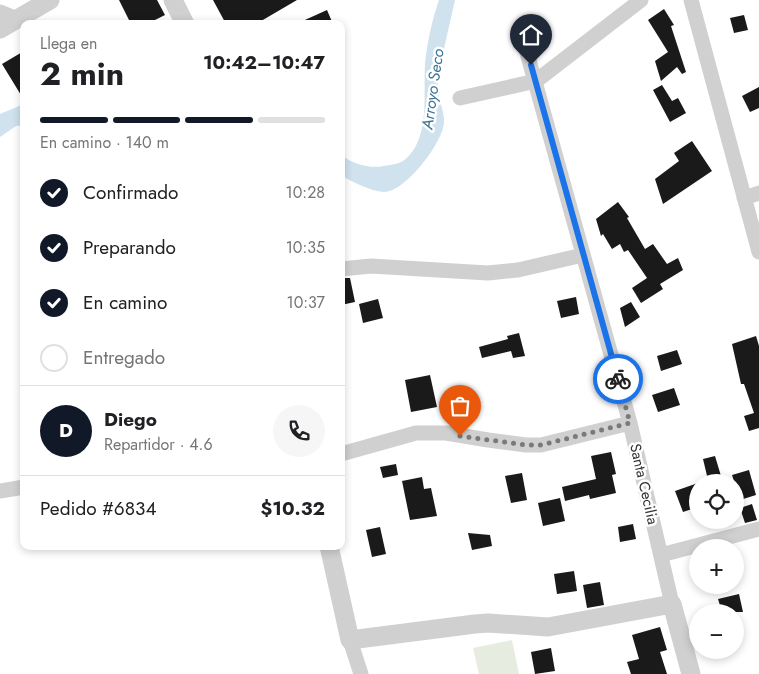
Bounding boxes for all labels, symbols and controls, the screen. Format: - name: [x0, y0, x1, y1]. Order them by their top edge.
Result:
- pin: [510, 14, 552, 65]
- icon: home: [517, 21, 545, 49]
- text: Llega en: [40, 32, 97, 55]
- water label: Arroyo Seco: [415, 47, 450, 132]
- text: 10:42–10:47: [203, 49, 325, 76]
- text: 2 min: [40, 51, 124, 97]
- text: En camino · 140 m: [40, 131, 169, 154]
- icon: check: [40, 179, 68, 207]
- text: Confirmado: [83, 179, 178, 206]
- text: 10:28: [286, 181, 325, 204]
- icon: check: [40, 234, 68, 262]
- text: Preparando: [83, 234, 176, 261]
- text: 10:35: [286, 236, 325, 259]
- icon: check: [40, 289, 68, 317]
- text: En camino: [83, 289, 167, 316]
- text: 10:37: [287, 291, 325, 314]
- text: Entregado: [83, 344, 165, 371]
- courier: [593, 354, 643, 404]
- icon: bike: [604, 365, 632, 393]
- pin: [439, 385, 481, 436]
- icon: bag: [446, 392, 474, 420]
- button: phone: [273, 405, 325, 457]
- text: Diego: [104, 406, 157, 433]
- text: D: [59, 417, 73, 444]
- text: Repartidor · 4.6: [104, 433, 213, 456]
- street label: Santa Cecilia: [624, 441, 664, 527]
- map controls: [689, 474, 744, 659]
- button: locate: [689, 474, 744, 529]
- text: Pedido #6834: [40, 495, 157, 522]
- text: $10.32: [261, 495, 325, 522]
- button: +: [689, 539, 744, 594]
- button: −: [689, 604, 744, 659]

